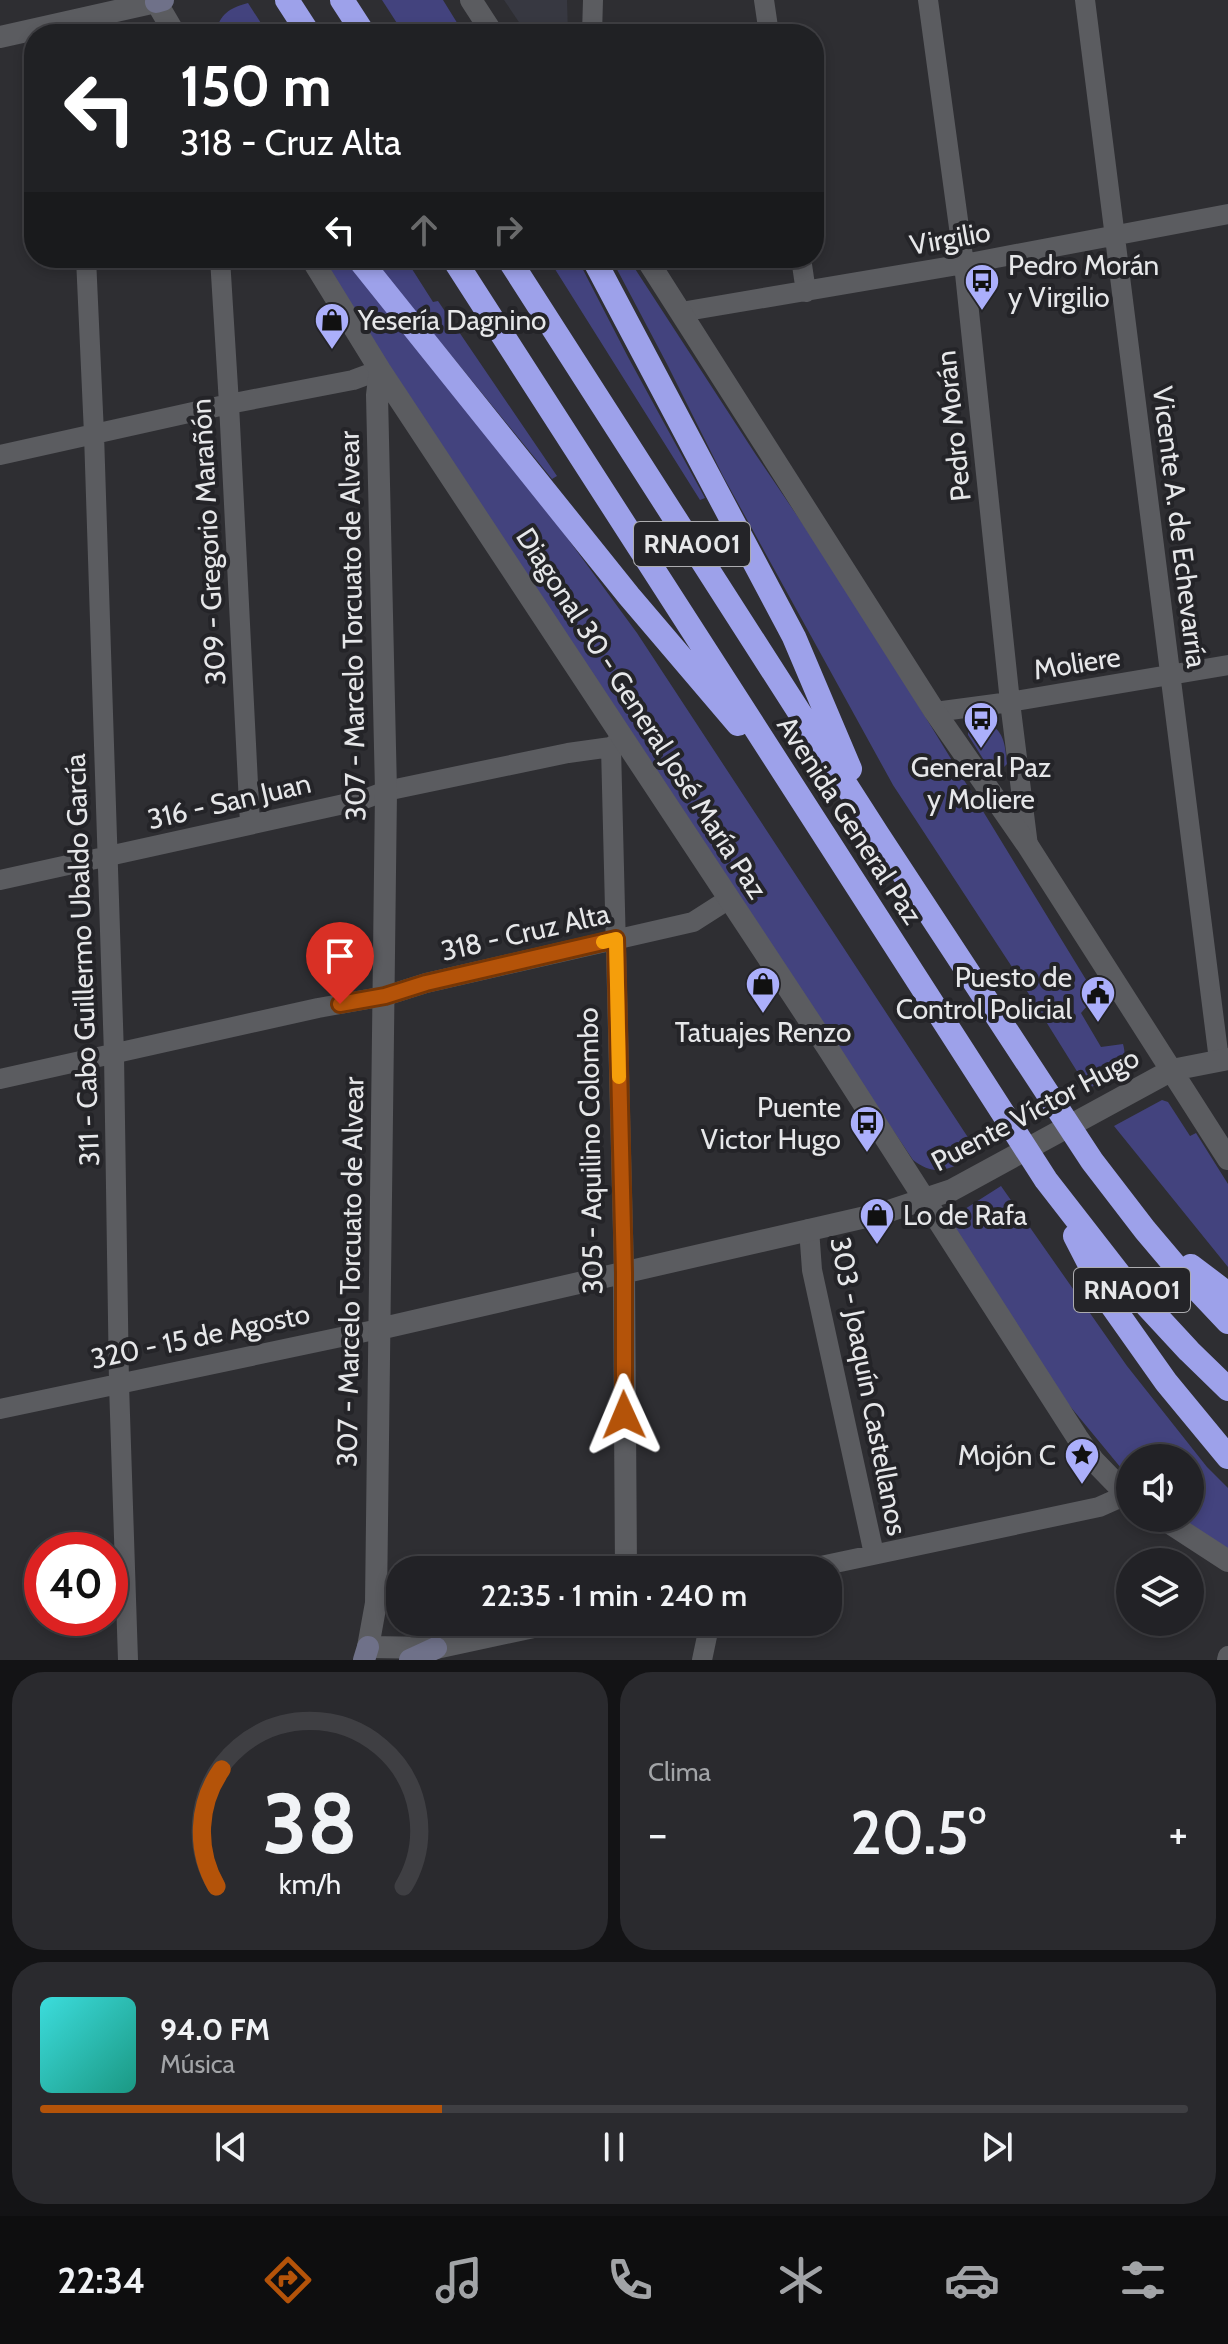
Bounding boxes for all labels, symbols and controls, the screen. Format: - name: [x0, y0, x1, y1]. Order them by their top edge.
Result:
- text: 150 m: [180, 52, 332, 120]
- icon: left: [48, 56, 152, 160]
- text: 318 - Cruz Alta: [180, 120, 401, 164]
- icon: left: [318, 208, 362, 252]
- icon: ahead: [402, 208, 446, 252]
- icon: right: [486, 208, 530, 252]
- street label: Virgilio: [907, 214, 993, 262]
- place label: Pedro Morán y Virgilio: [1008, 248, 1159, 314]
- bus stop icon: Pedro Morán y Virgilio: [963, 262, 1001, 312]
- shop icon: Yesería Dagnino: [313, 301, 351, 351]
- place label: Yesería Dagnino: [357, 303, 546, 337]
- street label: Pedro Morán: [928, 349, 978, 503]
- street label: Vicente A. de Echevarría: [1146, 384, 1214, 670]
- street label: 309 - Gregorio Marañón: [184, 398, 232, 686]
- street label: 307 - Marcelo Torcuato de Alvear: [332, 430, 372, 821]
- street label: Diagonal 30 - General José María Paz: [509, 521, 775, 905]
- road number: RNA001: [634, 522, 750, 566]
- street label: Moliere: [1031, 639, 1123, 687]
- bus stop icon: General Paz y Moliere: [962, 700, 1000, 750]
- street label: Avenida General Paz: [770, 710, 930, 930]
- place label: General Paz y Moliere: [911, 750, 1051, 816]
- street label: 311 - Cabo Guillermo Ubaldo García: [58, 752, 106, 1167]
- street label: 316 - San Juan: [144, 766, 314, 836]
- street label: 318 - Cruz Alta: [437, 896, 613, 968]
- pin: [306, 922, 374, 1004]
- icon: arrive: [318, 934, 362, 978]
- place label: Puesto de Control Policial: [896, 960, 1072, 1026]
- shop icon: Tatuajes Renzo: [744, 965, 782, 1015]
- public building icon: Puesto de Control Policial: [1079, 974, 1117, 1024]
- street label: 305 - Aquilino Colombo: [570, 1007, 610, 1295]
- place label: Tatuajes Renzo: [675, 1015, 851, 1049]
- street label: Puente Víctor Hugo: [925, 1040, 1145, 1178]
- street label: 307 - Marcelo Torcuato de Alvear: [330, 1076, 370, 1467]
- place label: Puente Victor Hugo: [701, 1090, 841, 1156]
- bus stop icon: Puente Victor Hugo: [848, 1104, 886, 1154]
- shop icon: Lo de Rafa: [858, 1196, 896, 1246]
- place label: Lo de Rafa: [903, 1198, 1028, 1232]
- street label: 303 - Joaquín Castellanos: [823, 1234, 915, 1538]
- road number: RNA001: [1074, 1268, 1190, 1312]
- street label: 320 - 15 de Agosto: [87, 1296, 313, 1376]
- position arrow: [582, 1373, 666, 1457]
- place icon: Mojón C: [1063, 1436, 1101, 1486]
- place label: Mojón C: [958, 1438, 1056, 1472]
- map controls: [1116, 1444, 1204, 1636]
- button: sound: [1116, 1444, 1204, 1532]
- speed limit sign: 40: [24, 1532, 128, 1636]
- button: layers: [1116, 1548, 1204, 1636]
- text: 22:35 · 1 min · 240 m: [481, 1577, 747, 1614]
- text: Clima: [648, 1756, 711, 1788]
- text: 38: [262, 1773, 358, 1874]
- text: 20.5°: [850, 1796, 986, 1869]
- text: −: [648, 1807, 667, 1860]
- text: +: [1169, 1807, 1188, 1860]
- text: km/h: [279, 1866, 341, 1901]
- text: 94.0 FM: [160, 2011, 270, 2048]
- text: Música: [160, 2048, 235, 2080]
- icon: previous: [209, 2125, 253, 2169]
- icon: pause: [592, 2125, 636, 2169]
- icon: next: [975, 2125, 1019, 2169]
- icon: directions: [260, 2252, 316, 2308]
- icon: music: [431, 2252, 487, 2308]
- icon: phone: [602, 2252, 658, 2308]
- icon: climate: [773, 2252, 829, 2308]
- icon: car: [944, 2252, 1000, 2308]
- icon: filters: [1115, 2252, 1171, 2308]
- text: 22:34: [57, 2258, 145, 2302]

